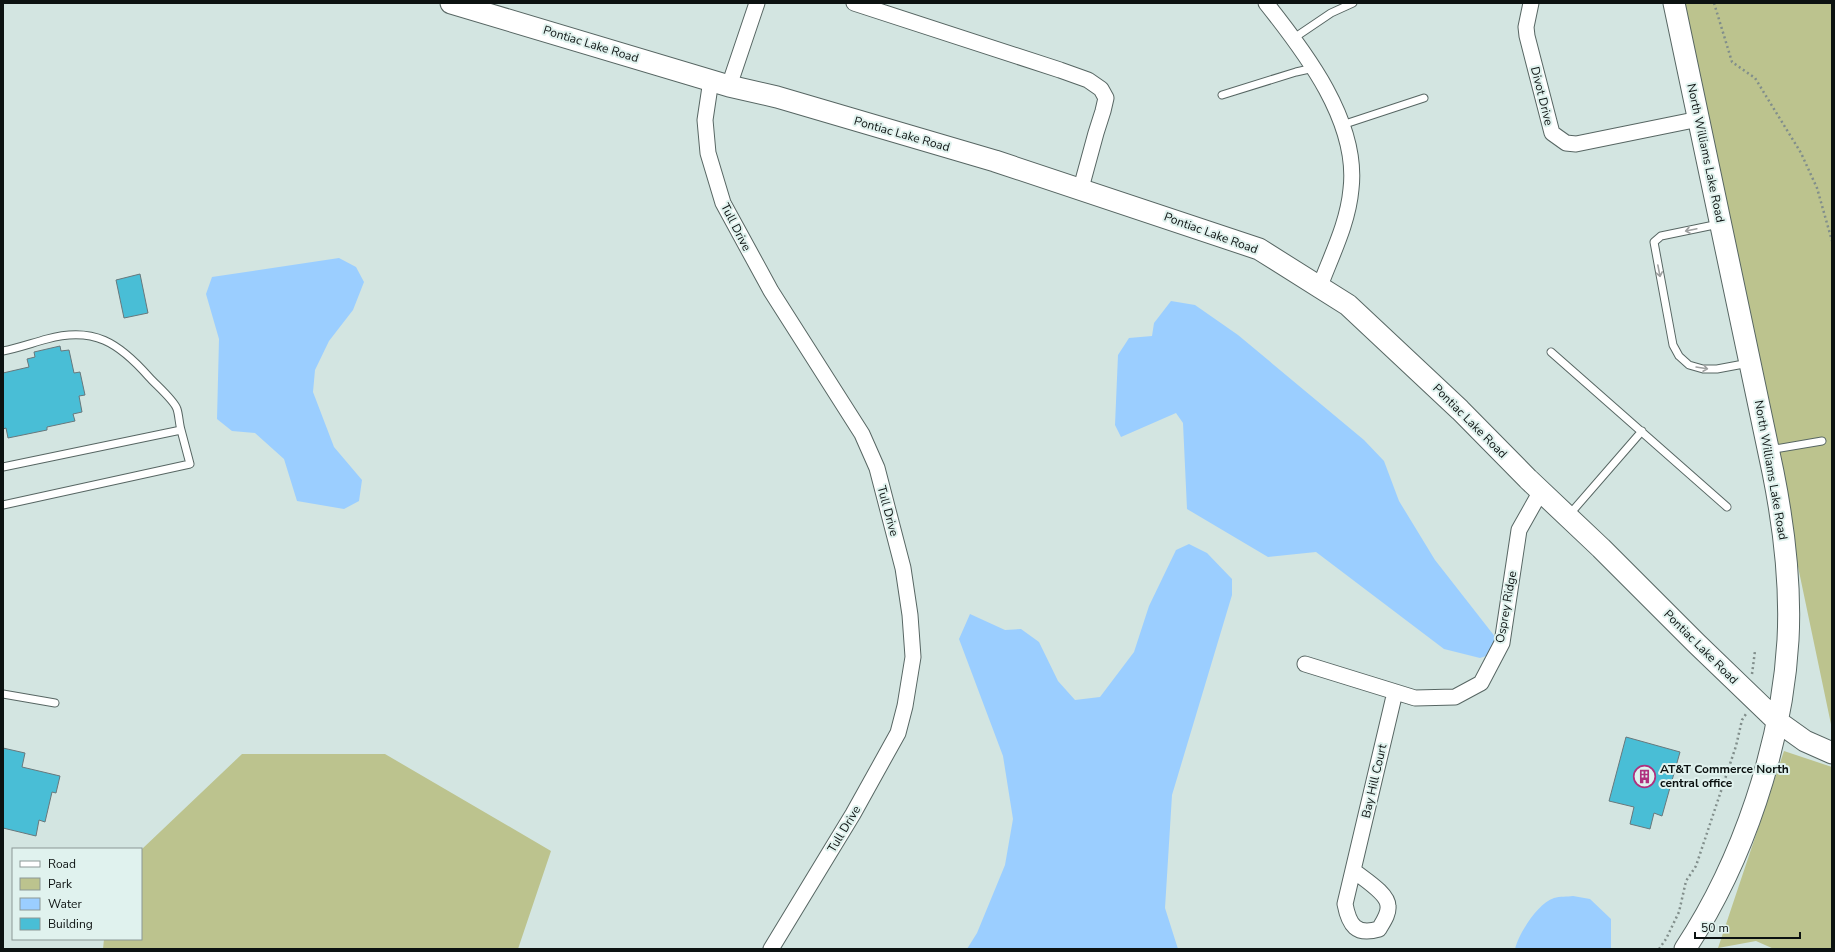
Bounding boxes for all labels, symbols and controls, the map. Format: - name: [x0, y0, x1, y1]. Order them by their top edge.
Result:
- street label: Pontiac Lake Road: [541, 22, 641, 66]
- street label: Divot Drive: [1527, 65, 1557, 127]
- street label: North Williams Lake Road: [1683, 82, 1729, 224]
- street label: Pontiac Lake Road: [852, 113, 952, 155]
- street label: Tull Drive: [717, 200, 755, 254]
- street label: Pontiac Lake Road: [1162, 209, 1260, 257]
- one-way arrow: [1685, 226, 1698, 234]
- one-way arrow: [1655, 264, 1663, 277]
- one-way arrow: [1695, 364, 1708, 372]
- street label: Pontiac Lake Road: [1429, 380, 1511, 462]
- street label: North Williams Lake Road: [1751, 399, 1791, 541]
- street label: Tull Drive: [874, 484, 902, 538]
- street label: Osprey Ridge: [1492, 570, 1520, 644]
- street label: Pontiac Lake Road: [1660, 606, 1742, 688]
- street label: Bay Hill Court: [1358, 742, 1390, 820]
- place label: AT&T Commerce North central office: [1660, 761, 1789, 791]
- building icon: AT&T Commerce North central office: [1631, 763, 1657, 789]
- street label: Tull Drive: [824, 803, 864, 855]
- legend: [12, 848, 142, 940]
- text: Road: [48, 856, 76, 872]
- text: Park: [48, 876, 73, 892]
- text: Water: [48, 896, 82, 912]
- scale bar: [1695, 914, 1800, 940]
- text: Building: [48, 916, 93, 932]
- text: 50 m: [1701, 920, 1729, 936]

